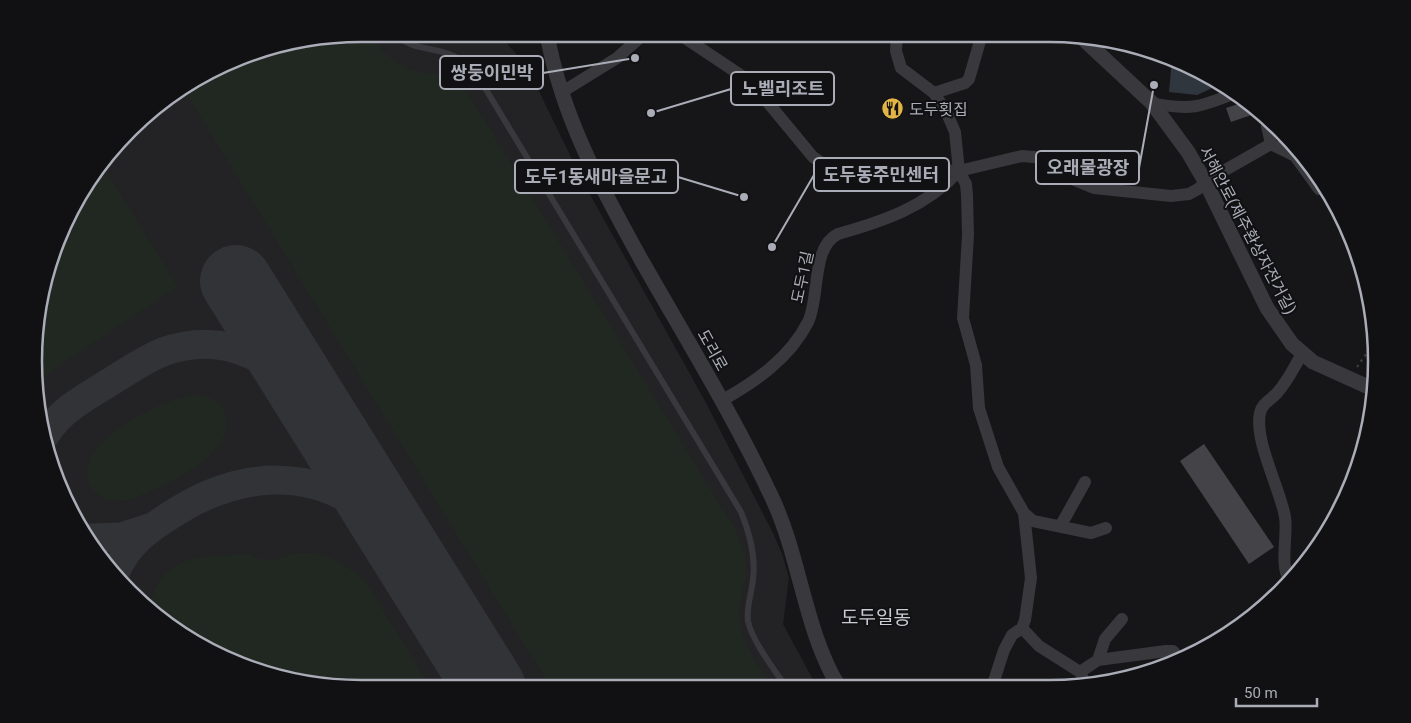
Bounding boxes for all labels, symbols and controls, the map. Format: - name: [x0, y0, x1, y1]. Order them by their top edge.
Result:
- callout: 쌍둥이민박: [440, 56, 543, 89]
- text: 쌍둥이민박: [451, 62, 534, 83]
- callout: 노벨리조트: [731, 72, 834, 105]
- text: 노벨리조트: [742, 78, 824, 99]
- restaurant icon: 도두횟집: [881, 97, 905, 121]
- place label: 도두횟집: [909, 100, 968, 119]
- street label: 서해안로(제주환상자전거길): [1195, 143, 1300, 318]
- callout: 오래물광장: [1036, 151, 1139, 184]
- text: 오래물광장: [1047, 157, 1130, 178]
- callout: 도두동주민센터: [814, 158, 949, 191]
- callout: 도두1동새마을문고: [515, 160, 678, 193]
- text: 도두동주민센터: [823, 164, 939, 185]
- text: 도두1동새마을문고: [525, 166, 667, 187]
- street label: 도두1길: [788, 249, 817, 305]
- street label: 도리로: [694, 326, 732, 374]
- district label: 도두일동: [841, 606, 911, 629]
- scale bar: [1236, 676, 1317, 708]
- text: 50 m: [1244, 684, 1278, 702]

